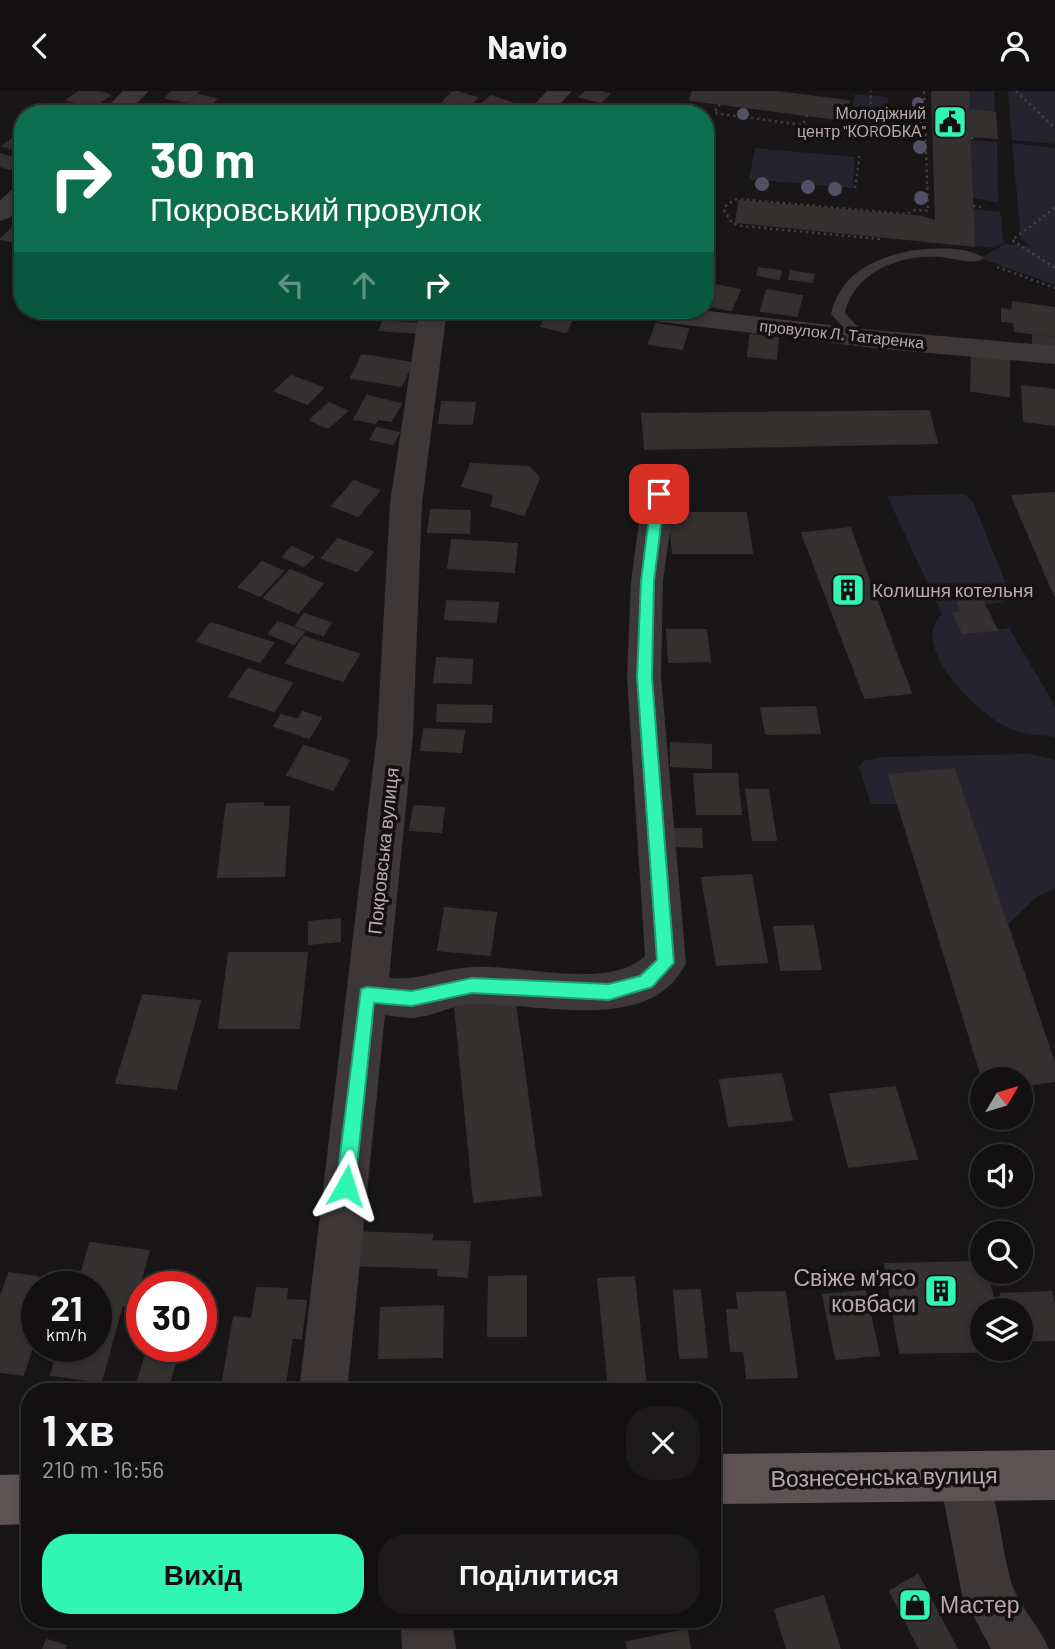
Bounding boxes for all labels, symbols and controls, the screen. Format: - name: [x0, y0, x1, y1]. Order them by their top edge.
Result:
- icon: back: [21, 27, 59, 65]
- text: Navio: [487, 27, 568, 65]
- icon: person: [996, 27, 1034, 65]
- place label: Молодіжний центр "КОRОБКА": [797, 103, 926, 140]
- public building icon: Молодіжний центр "КОRОБКА": [931, 103, 969, 141]
- text: 30 m: [150, 129, 255, 188]
- icon: right: [35, 133, 126, 224]
- text: Покровський провулок: [150, 189, 481, 227]
- icon: left: [272, 266, 310, 304]
- icon: ahead: [345, 266, 383, 304]
- icon: right: [418, 266, 456, 304]
- street label: провулок Л. Татаренка: [759, 315, 925, 352]
- pin: [629, 464, 689, 524]
- icon: arrive: [640, 475, 678, 513]
- building icon: Колишня котельня: [829, 571, 867, 609]
- place label: Колишня котельня: [872, 578, 1034, 601]
- street label: Покровська вулиця: [362, 766, 403, 936]
- north arrow: [970, 1067, 1032, 1131]
- map controls: [970, 1067, 1033, 1361]
- button: sound: [970, 1144, 1033, 1207]
- position arrow: [309, 1149, 383, 1223]
- button: search: [970, 1221, 1033, 1284]
- place label: Свіже м'ясо ковбаси: [793, 1263, 916, 1317]
- speed limit sign: 30: [126, 1271, 217, 1362]
- building icon: Свіже м'ясо ковбаси: [922, 1272, 960, 1310]
- text: 21: [51, 1286, 82, 1328]
- button: layers: [970, 1298, 1033, 1361]
- text: km/h: [46, 1323, 87, 1345]
- text: 1 хв: [42, 1404, 114, 1454]
- button: close: [626, 1406, 700, 1480]
- text: 210 m · 16:56: [42, 1455, 164, 1483]
- street label: Вознесенська вулиця: [770, 1460, 998, 1492]
- button: Вихід: [42, 1534, 364, 1614]
- button: Поділитися: [378, 1534, 700, 1614]
- shop icon: Мастер: [896, 1586, 934, 1624]
- place label: Мастер: [940, 1590, 1020, 1618]

